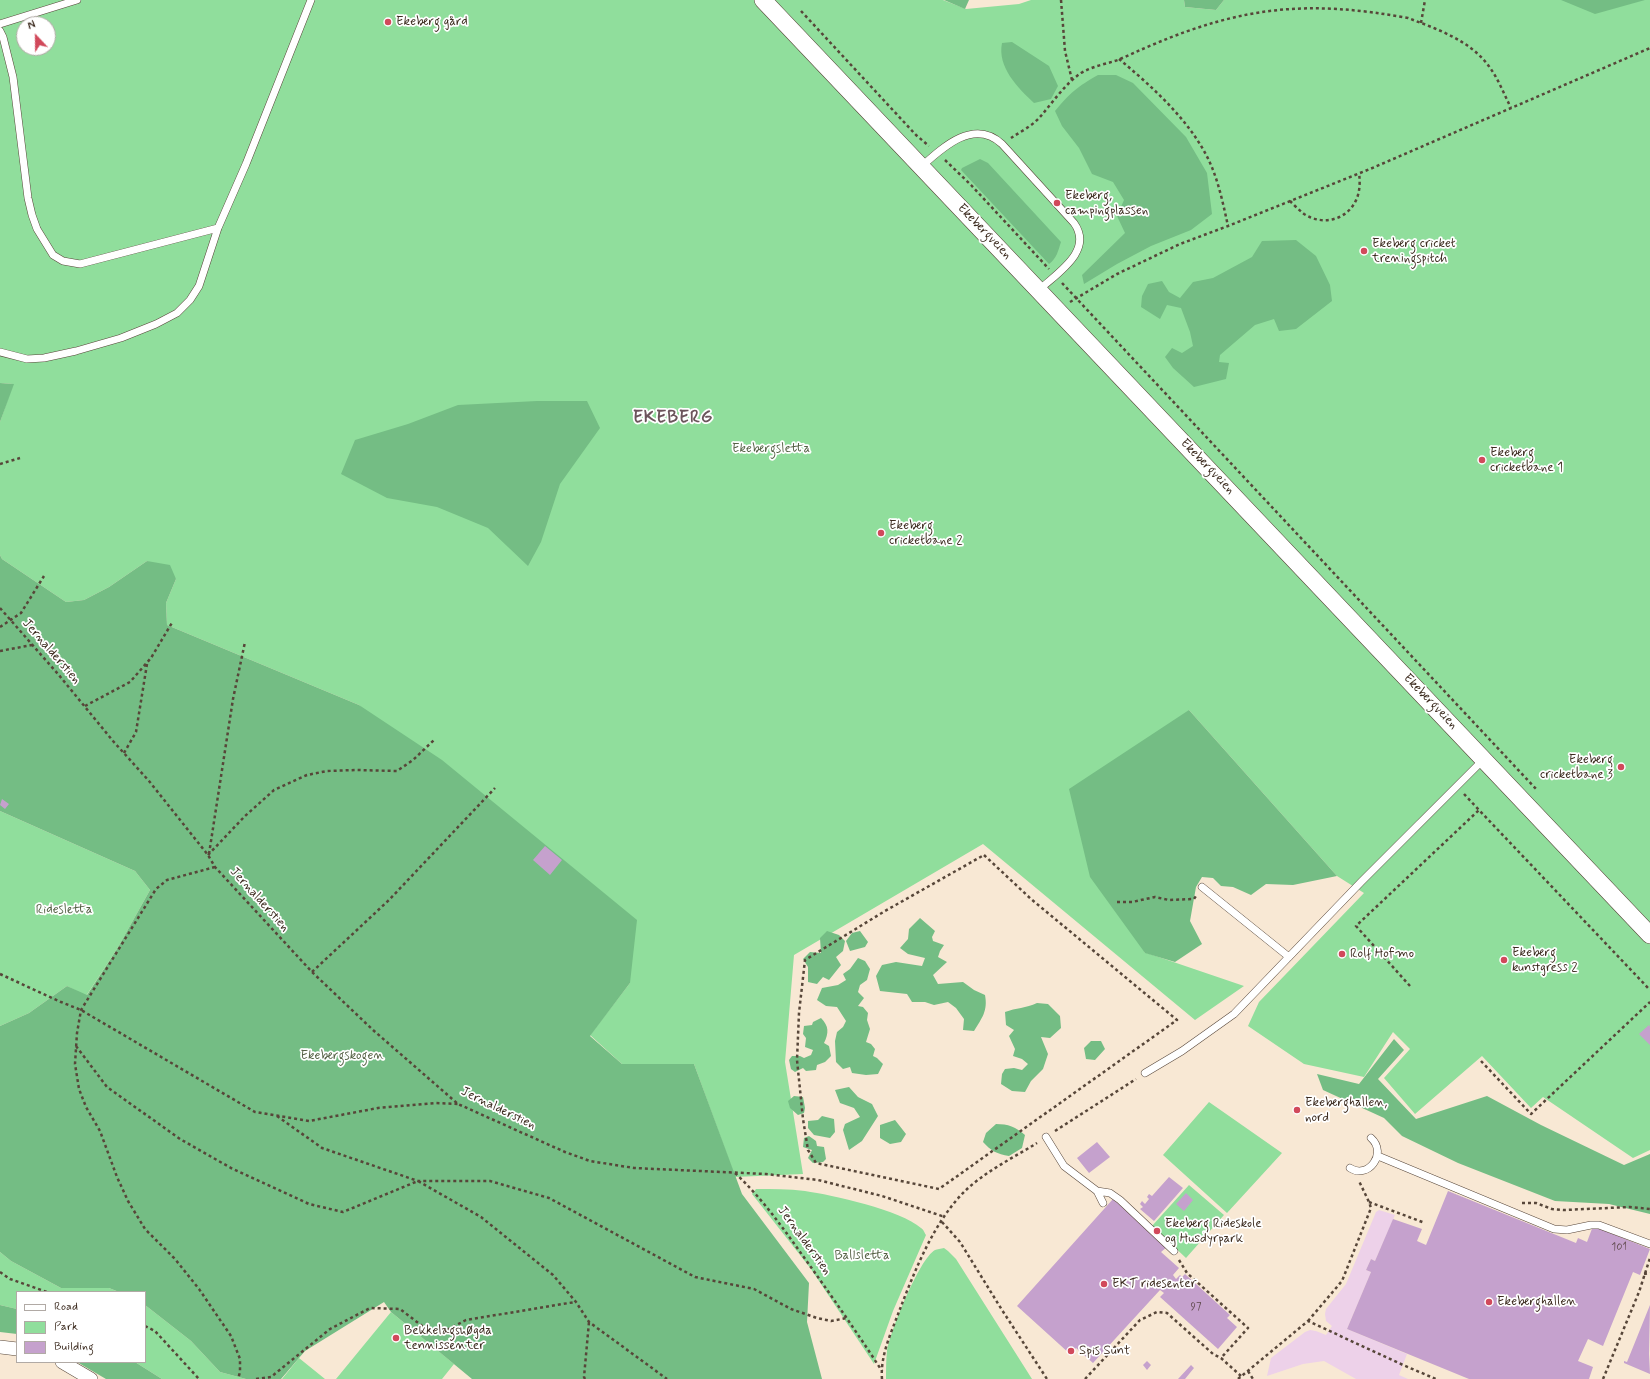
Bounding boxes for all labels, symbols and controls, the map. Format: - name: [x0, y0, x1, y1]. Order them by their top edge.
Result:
- place label: Ekeberg gård: [396, 14, 468, 30]
- north arrow: [16, 16, 56, 56]
- marker: Ekeberg gård: [383, 17, 393, 27]
- text: N: [26, 18, 38, 34]
- place label: Ekeberg, campingplassen: [1065, 188, 1148, 219]
- marker: Ekeberg, campingplassen: [1052, 198, 1062, 208]
- street label: Ekebergveien: [954, 201, 1014, 263]
- place label: Ekeberg cricket treningspitch: [1372, 236, 1456, 267]
- marker: Ekeberg cricket treningspitch: [1359, 246, 1369, 256]
- district label: EKEBERG: [631, 408, 715, 428]
- street label: Ekebergveien: [1177, 436, 1237, 498]
- park label: Ekebergsletta: [732, 441, 810, 457]
- place label: Ekeberg cricketbane 1: [1490, 445, 1563, 476]
- marker: Ekeberg cricketbane 1: [1477, 455, 1487, 465]
- place label: Ekeberg cricketbane 2: [889, 518, 963, 549]
- marker: Ekeberg cricketbane 2: [876, 528, 886, 538]
- street label: Jernalderstien: [18, 616, 84, 688]
- street label: Ekebergveien: [1400, 671, 1460, 733]
- place label: Ekeberg cricketbane 3: [1540, 752, 1613, 783]
- marker: Ekeberg cricketbane 3: [1616, 762, 1626, 772]
- street label: Jernalderstien: [226, 865, 292, 935]
- park label: Ridesletta: [36, 902, 92, 918]
- place label: Ekeberg kunstgress 2: [1512, 945, 1578, 976]
- place label: Rolf Hofmo: [1350, 946, 1414, 962]
- marker: Rolf Hofmo: [1337, 949, 1347, 959]
- marker: Ekeberg kunstgress 2: [1499, 955, 1509, 965]
- park label: Ekebergskogen: [300, 1048, 384, 1064]
- street label: Jernalderstien: [458, 1084, 538, 1134]
- place label: Ekeberghallen, nord: [1305, 1095, 1387, 1126]
- marker: Ekeberghallen, nord: [1292, 1105, 1302, 1115]
- street label: Jernalderstien: [774, 1203, 834, 1279]
- place label: Ekeberg Rideskole og Husdyrpark: [1165, 1216, 1262, 1247]
- marker: Ekeberg Rideskole og Husdyrpark: [1152, 1226, 1162, 1236]
- house number: 101: [1611, 1241, 1627, 1255]
- park label: Ballsletta: [834, 1248, 890, 1264]
- place label: EKT ridesenter: [1112, 1276, 1197, 1292]
- marker: EKT ridesenter: [1099, 1279, 1109, 1289]
- legend: [16, 1291, 146, 1363]
- place label: Ekeberghallen: [1497, 1294, 1577, 1310]
- marker: Ekeberghallen: [1484, 1297, 1494, 1307]
- text: Road: [54, 1299, 78, 1315]
- house number: 97: [1191, 1301, 1201, 1315]
- text: Park: [54, 1319, 78, 1335]
- place label: Bekkelagshøgda tennissenter: [404, 1323, 492, 1354]
- marker: Bekkelagshøgda tennissenter: [391, 1333, 401, 1343]
- text: Building: [54, 1339, 94, 1355]
- place label: Spis Sunt: [1079, 1343, 1130, 1359]
- marker: Spis Sunt: [1066, 1346, 1076, 1356]

